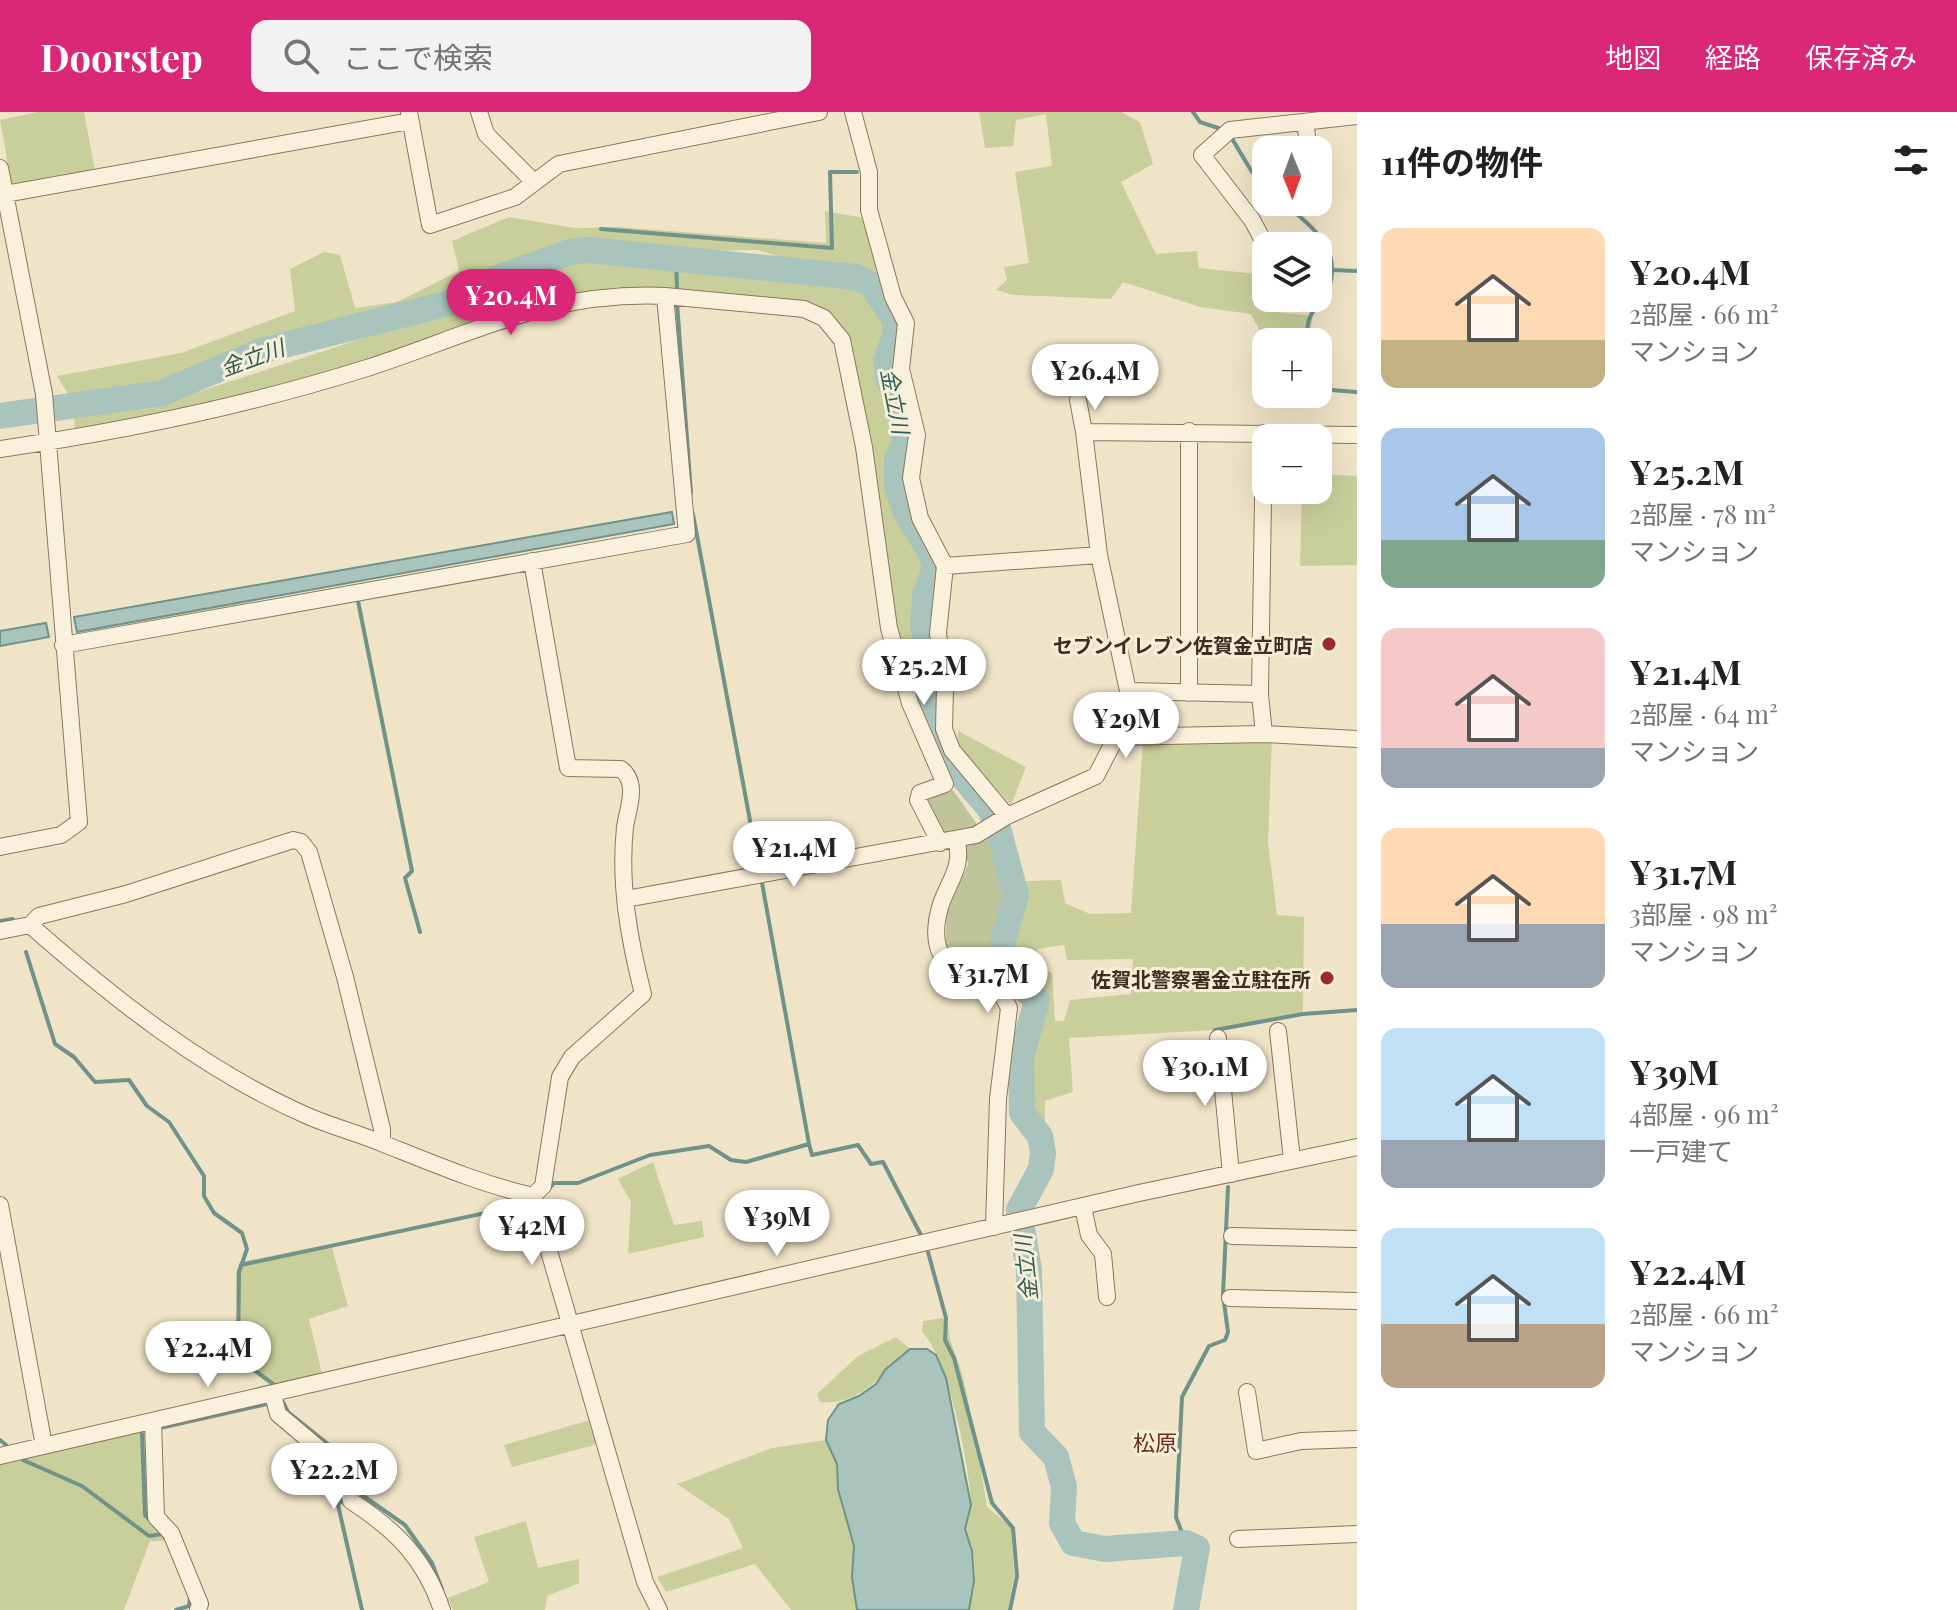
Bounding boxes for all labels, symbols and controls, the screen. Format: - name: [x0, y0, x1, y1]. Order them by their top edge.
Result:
- search box: [251, 20, 811, 92]
- text: Doorstep: [40, 31, 203, 82]
- icon: search: [279, 34, 323, 78]
- text: ここで検索: [343, 37, 493, 77]
- text: 地図: [1605, 38, 1661, 75]
- text: 経路: [1705, 38, 1761, 75]
- text: 保存済み: [1805, 38, 1917, 75]
- north arrow: [1252, 136, 1332, 216]
- map controls: [1252, 136, 1332, 504]
- text: 11件の物件: [1381, 138, 1543, 184]
- icon: filters: [1889, 138, 1933, 182]
- button: layers: [1252, 232, 1332, 312]
- text: ¥20.4M: [1629, 248, 1750, 294]
- icon: home: [1445, 260, 1541, 356]
- pin: ¥20.4M: [446, 269, 576, 337]
- text: ¥20.4M: [465, 277, 557, 312]
- text: 2部屋 · 66 m²: [1629, 296, 1779, 331]
- button: +: [1252, 328, 1332, 408]
- water label: 金立川: [216, 331, 290, 382]
- text: マンション: [1629, 333, 1759, 368]
- pin: ¥26.4M: [1030, 344, 1160, 412]
- text: ¥26.4M: [1050, 352, 1140, 387]
- water label: 金立川: [875, 366, 917, 438]
- button: −: [1252, 424, 1332, 504]
- text: ¥25.2M: [1629, 448, 1744, 494]
- icon: home: [1445, 460, 1541, 556]
- text: 2部屋 · 78 m²: [1629, 496, 1776, 531]
- text: マンション: [1629, 533, 1759, 568]
- place label: セブンイレブン佐賀金立町店: [1053, 631, 1313, 658]
- marker: セブンイレブン佐賀金立町店: [1320, 635, 1338, 653]
- pin: ¥25.2M: [859, 639, 989, 707]
- text: ¥25.2M: [880, 647, 968, 682]
- text: ¥21.4M: [1629, 648, 1742, 694]
- icon: home: [1445, 660, 1541, 756]
- pin: ¥29M: [1079, 692, 1173, 760]
- text: 2部屋 · 64 m²: [1629, 696, 1778, 731]
- text: ¥29M: [1091, 700, 1161, 735]
- text: マンション: [1629, 733, 1759, 768]
- pin: ¥21.4M: [729, 821, 859, 889]
- text: ¥21.4M: [751, 829, 837, 864]
- text: ¥31.7M: [1629, 848, 1737, 894]
- icon: home: [1445, 860, 1541, 956]
- text: 3部屋 · 98 m²: [1629, 896, 1778, 931]
- text: マンション: [1629, 933, 1759, 968]
- pin: ¥31.7M: [923, 947, 1053, 1015]
- text: ¥31.7M: [947, 955, 1029, 990]
- place label: 佐賀北警察署金立駐在所: [1091, 965, 1311, 992]
- marker: 佐賀北警察署金立駐在所: [1318, 969, 1336, 987]
- pin: ¥30.1M: [1140, 1040, 1270, 1108]
- text: ¥30.1M: [1161, 1048, 1249, 1083]
- text: ¥39M: [1629, 1048, 1719, 1094]
- icon: home: [1445, 1060, 1541, 1156]
- text: 4部屋 · 96 m²: [1629, 1096, 1779, 1131]
- text: 一戸建て: [1629, 1133, 1733, 1168]
- pin: ¥39M: [730, 1190, 824, 1258]
- text: ¥39M: [743, 1198, 811, 1233]
- pin: ¥42M: [485, 1199, 579, 1267]
- text: ¥42M: [497, 1207, 567, 1242]
- water label: 金立川: [1006, 1232, 1043, 1302]
- text: ¥22.4M: [1629, 1248, 1746, 1294]
- icon: home: [1445, 1260, 1541, 1356]
- text: 2部屋 · 66 m²: [1629, 1296, 1779, 1331]
- pin: ¥22.4M: [143, 1321, 273, 1389]
- text: ¥22.4M: [163, 1329, 253, 1364]
- text: マンション: [1629, 1333, 1759, 1368]
- district label: 松原: [1133, 1427, 1177, 1457]
- pin: ¥22.2M: [269, 1443, 399, 1511]
- text: ¥22.2M: [289, 1451, 379, 1486]

